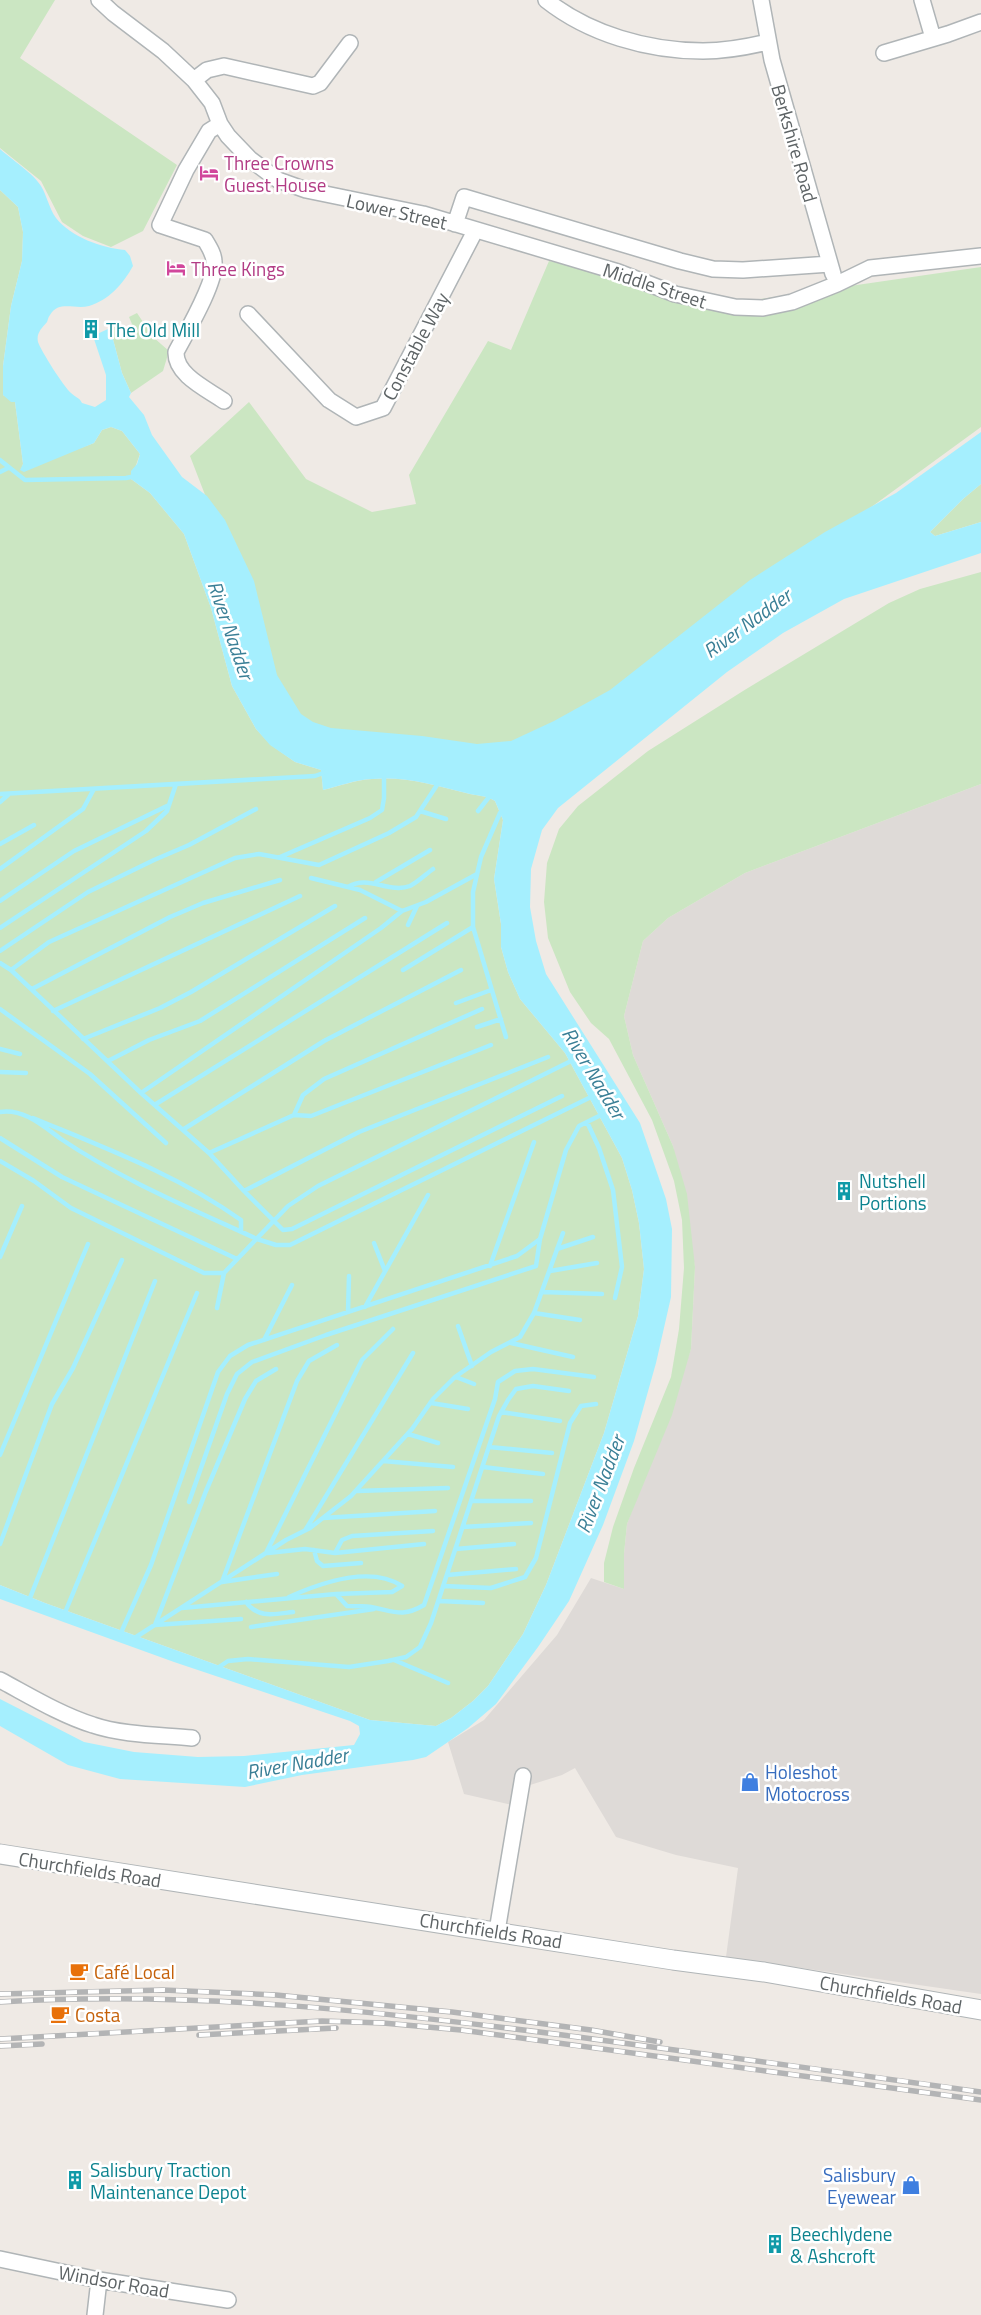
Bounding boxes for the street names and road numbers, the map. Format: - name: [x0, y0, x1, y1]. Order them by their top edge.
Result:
- street label: Berkshire Road: [764, 81, 826, 205]
- street label: Lower Street: [344, 185, 451, 237]
- street label: Middle Street: [599, 255, 711, 315]
- street label: Constable Way: [374, 287, 456, 405]
- street label: Churchfields Road: [17, 1843, 163, 1895]
- street label: Churchfields Road: [418, 1904, 564, 1956]
- street label: Churchfields Road: [818, 1967, 964, 2021]
- street label: Windsor Road: [56, 2257, 172, 2305]

